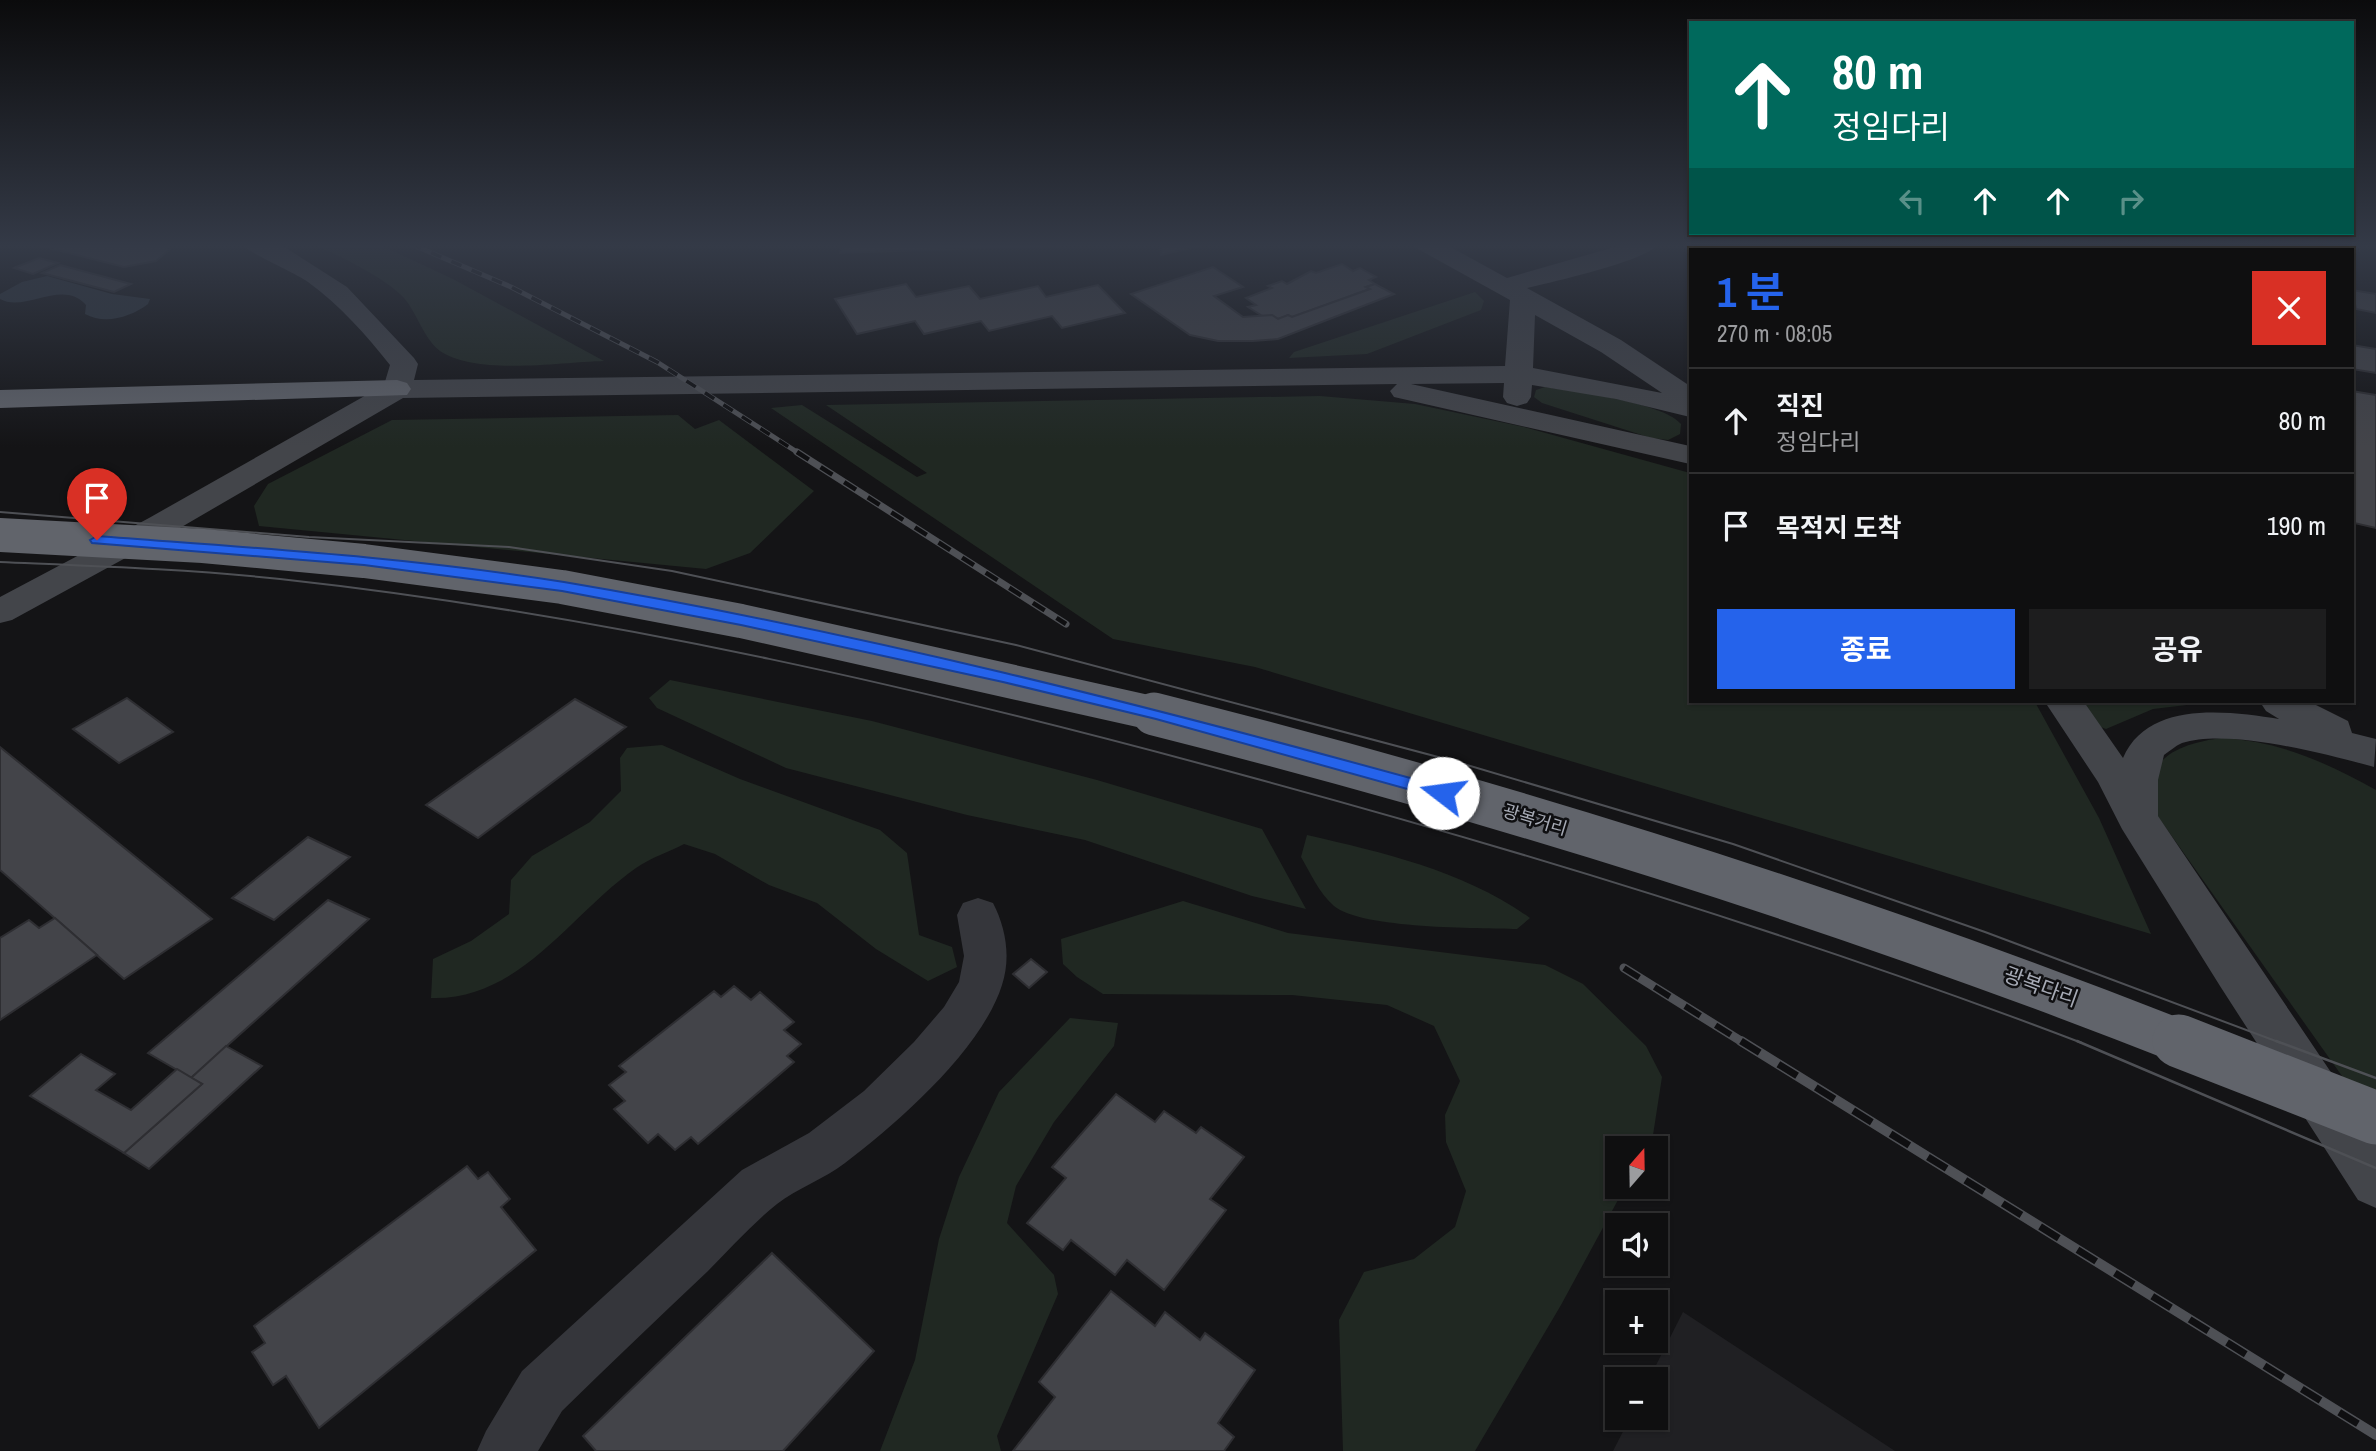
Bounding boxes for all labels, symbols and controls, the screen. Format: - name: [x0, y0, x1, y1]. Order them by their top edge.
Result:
- text: 80 m: [1832, 38, 1924, 104]
- icon: ahead: [1717, 49, 1808, 140]
- text: 정임다리: [1832, 105, 1950, 148]
- icon: left: [1893, 182, 1931, 220]
- icon: ahead: [1966, 182, 2004, 220]
- icon: ahead: [2039, 182, 2077, 220]
- icon: right: [2112, 182, 2150, 220]
- text: 1 분: [1717, 264, 1784, 320]
- button: close: [2252, 271, 2326, 345]
- text: 270 m · 08:05: [1717, 318, 1832, 349]
- text: 직진: [1776, 388, 1824, 423]
- icon: ahead: [1717, 402, 1755, 440]
- text: 80 m: [2279, 403, 2326, 438]
- text: 정임다리: [1776, 426, 1861, 457]
- pin: [67, 468, 127, 540]
- icon: arrive: [78, 479, 116, 517]
- icon: arrive: [1717, 507, 1755, 545]
- text: 190 m: [2267, 508, 2326, 543]
- text: 목적지 도착: [1776, 510, 1902, 545]
- button: 종료: [1717, 609, 2015, 689]
- button: 공유: [2029, 609, 2326, 689]
- position arrow: [1406, 756, 1480, 830]
- street label: 광복거리: [1500, 798, 1570, 841]
- street label: 광복다리: [2000, 960, 2082, 1013]
- north arrow: [1605, 1136, 1668, 1199]
- map controls: [1605, 1136, 1668, 1430]
- button: sound: [1605, 1213, 1668, 1276]
- button: +: [1605, 1290, 1668, 1353]
- button: −: [1605, 1367, 1668, 1430]

